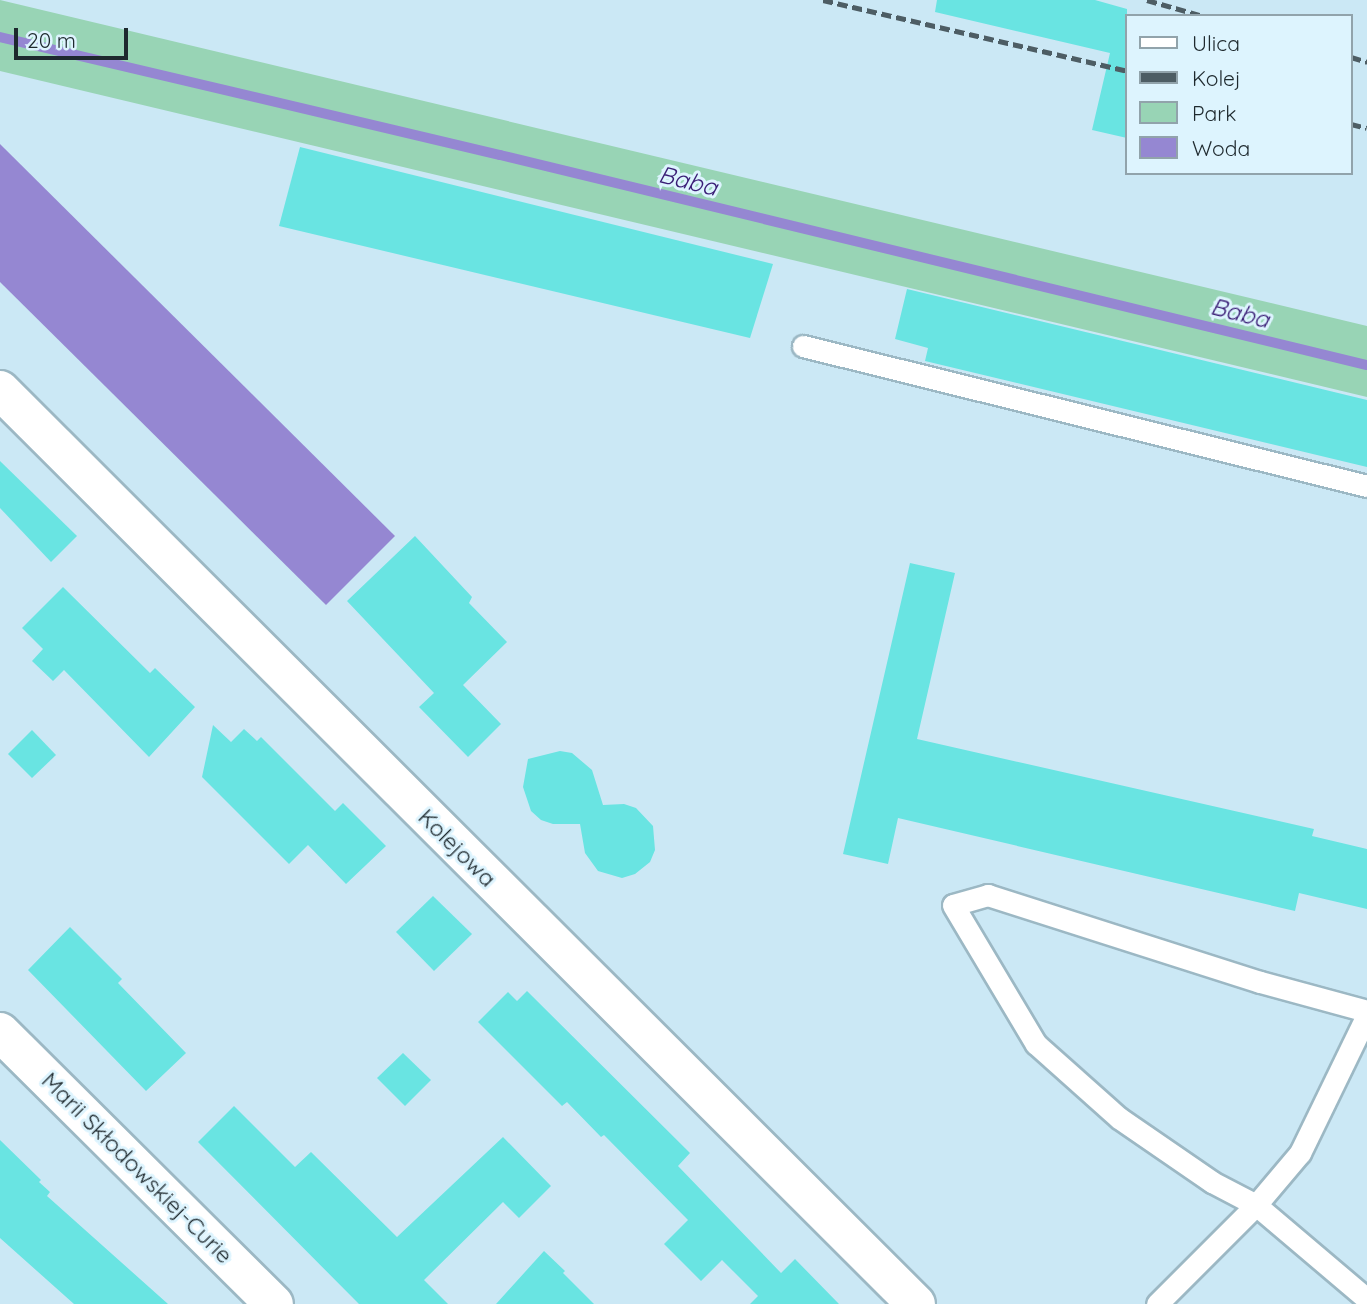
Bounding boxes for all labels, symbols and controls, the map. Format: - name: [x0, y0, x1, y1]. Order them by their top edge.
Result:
- scale bar: [18, 14, 131, 58]
- legend: [1126, 14, 1353, 175]
- text: 20 m: [27, 27, 76, 53]
- text: Ulica: [1192, 30, 1240, 56]
- text: Kolej: [1192, 65, 1241, 91]
- text: Park: [1192, 100, 1236, 126]
- text: Woda: [1192, 135, 1250, 161]
- water label: Baba: [656, 160, 720, 202]
- water label: Baba: [1208, 292, 1272, 334]
- street label: Kolejowa: [412, 803, 502, 893]
- street label: Marii Skłodowskiej-Curie: [36, 1067, 238, 1269]

